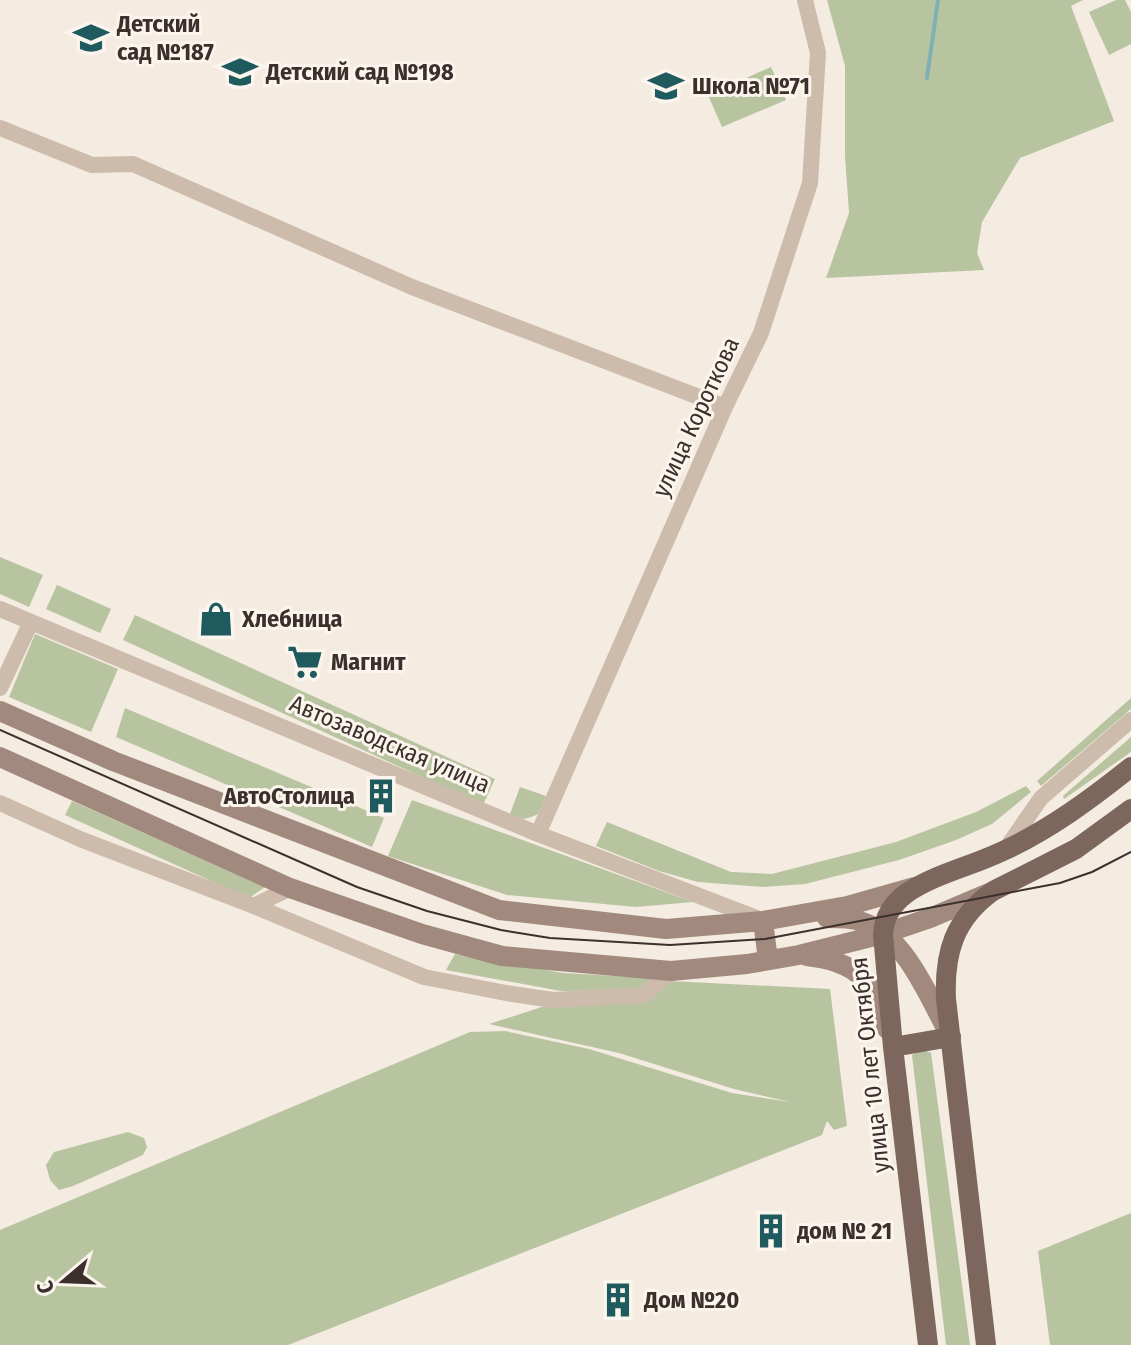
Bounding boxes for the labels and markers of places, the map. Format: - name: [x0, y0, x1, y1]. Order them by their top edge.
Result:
- place label: Детский сад №187: [116, 10, 214, 66]
- school or university icon: Детский сад №187: [72, 19, 110, 57]
- school or university icon: Детский сад №198: [221, 53, 259, 91]
- place label: Детский сад №198: [265, 58, 454, 86]
- school or university icon: Школа №71: [647, 67, 685, 105]
- place label: Школа №71: [692, 72, 810, 100]
- shop icon: Хлебница: [197, 600, 235, 638]
- place label: Хлебница: [241, 605, 342, 633]
- supermarket icon: Магнит: [286, 643, 324, 681]
- place label: Магнит: [331, 648, 406, 676]
- building icon: АвтоСтолица: [362, 777, 400, 815]
- place label: АвтоСтолица: [223, 782, 355, 810]
- building icon: дом № 21: [752, 1212, 790, 1250]
- place label: дом № 21: [796, 1217, 892, 1245]
- building icon: Дом №20: [599, 1281, 637, 1319]
- place label: Дом №20: [643, 1286, 739, 1314]

